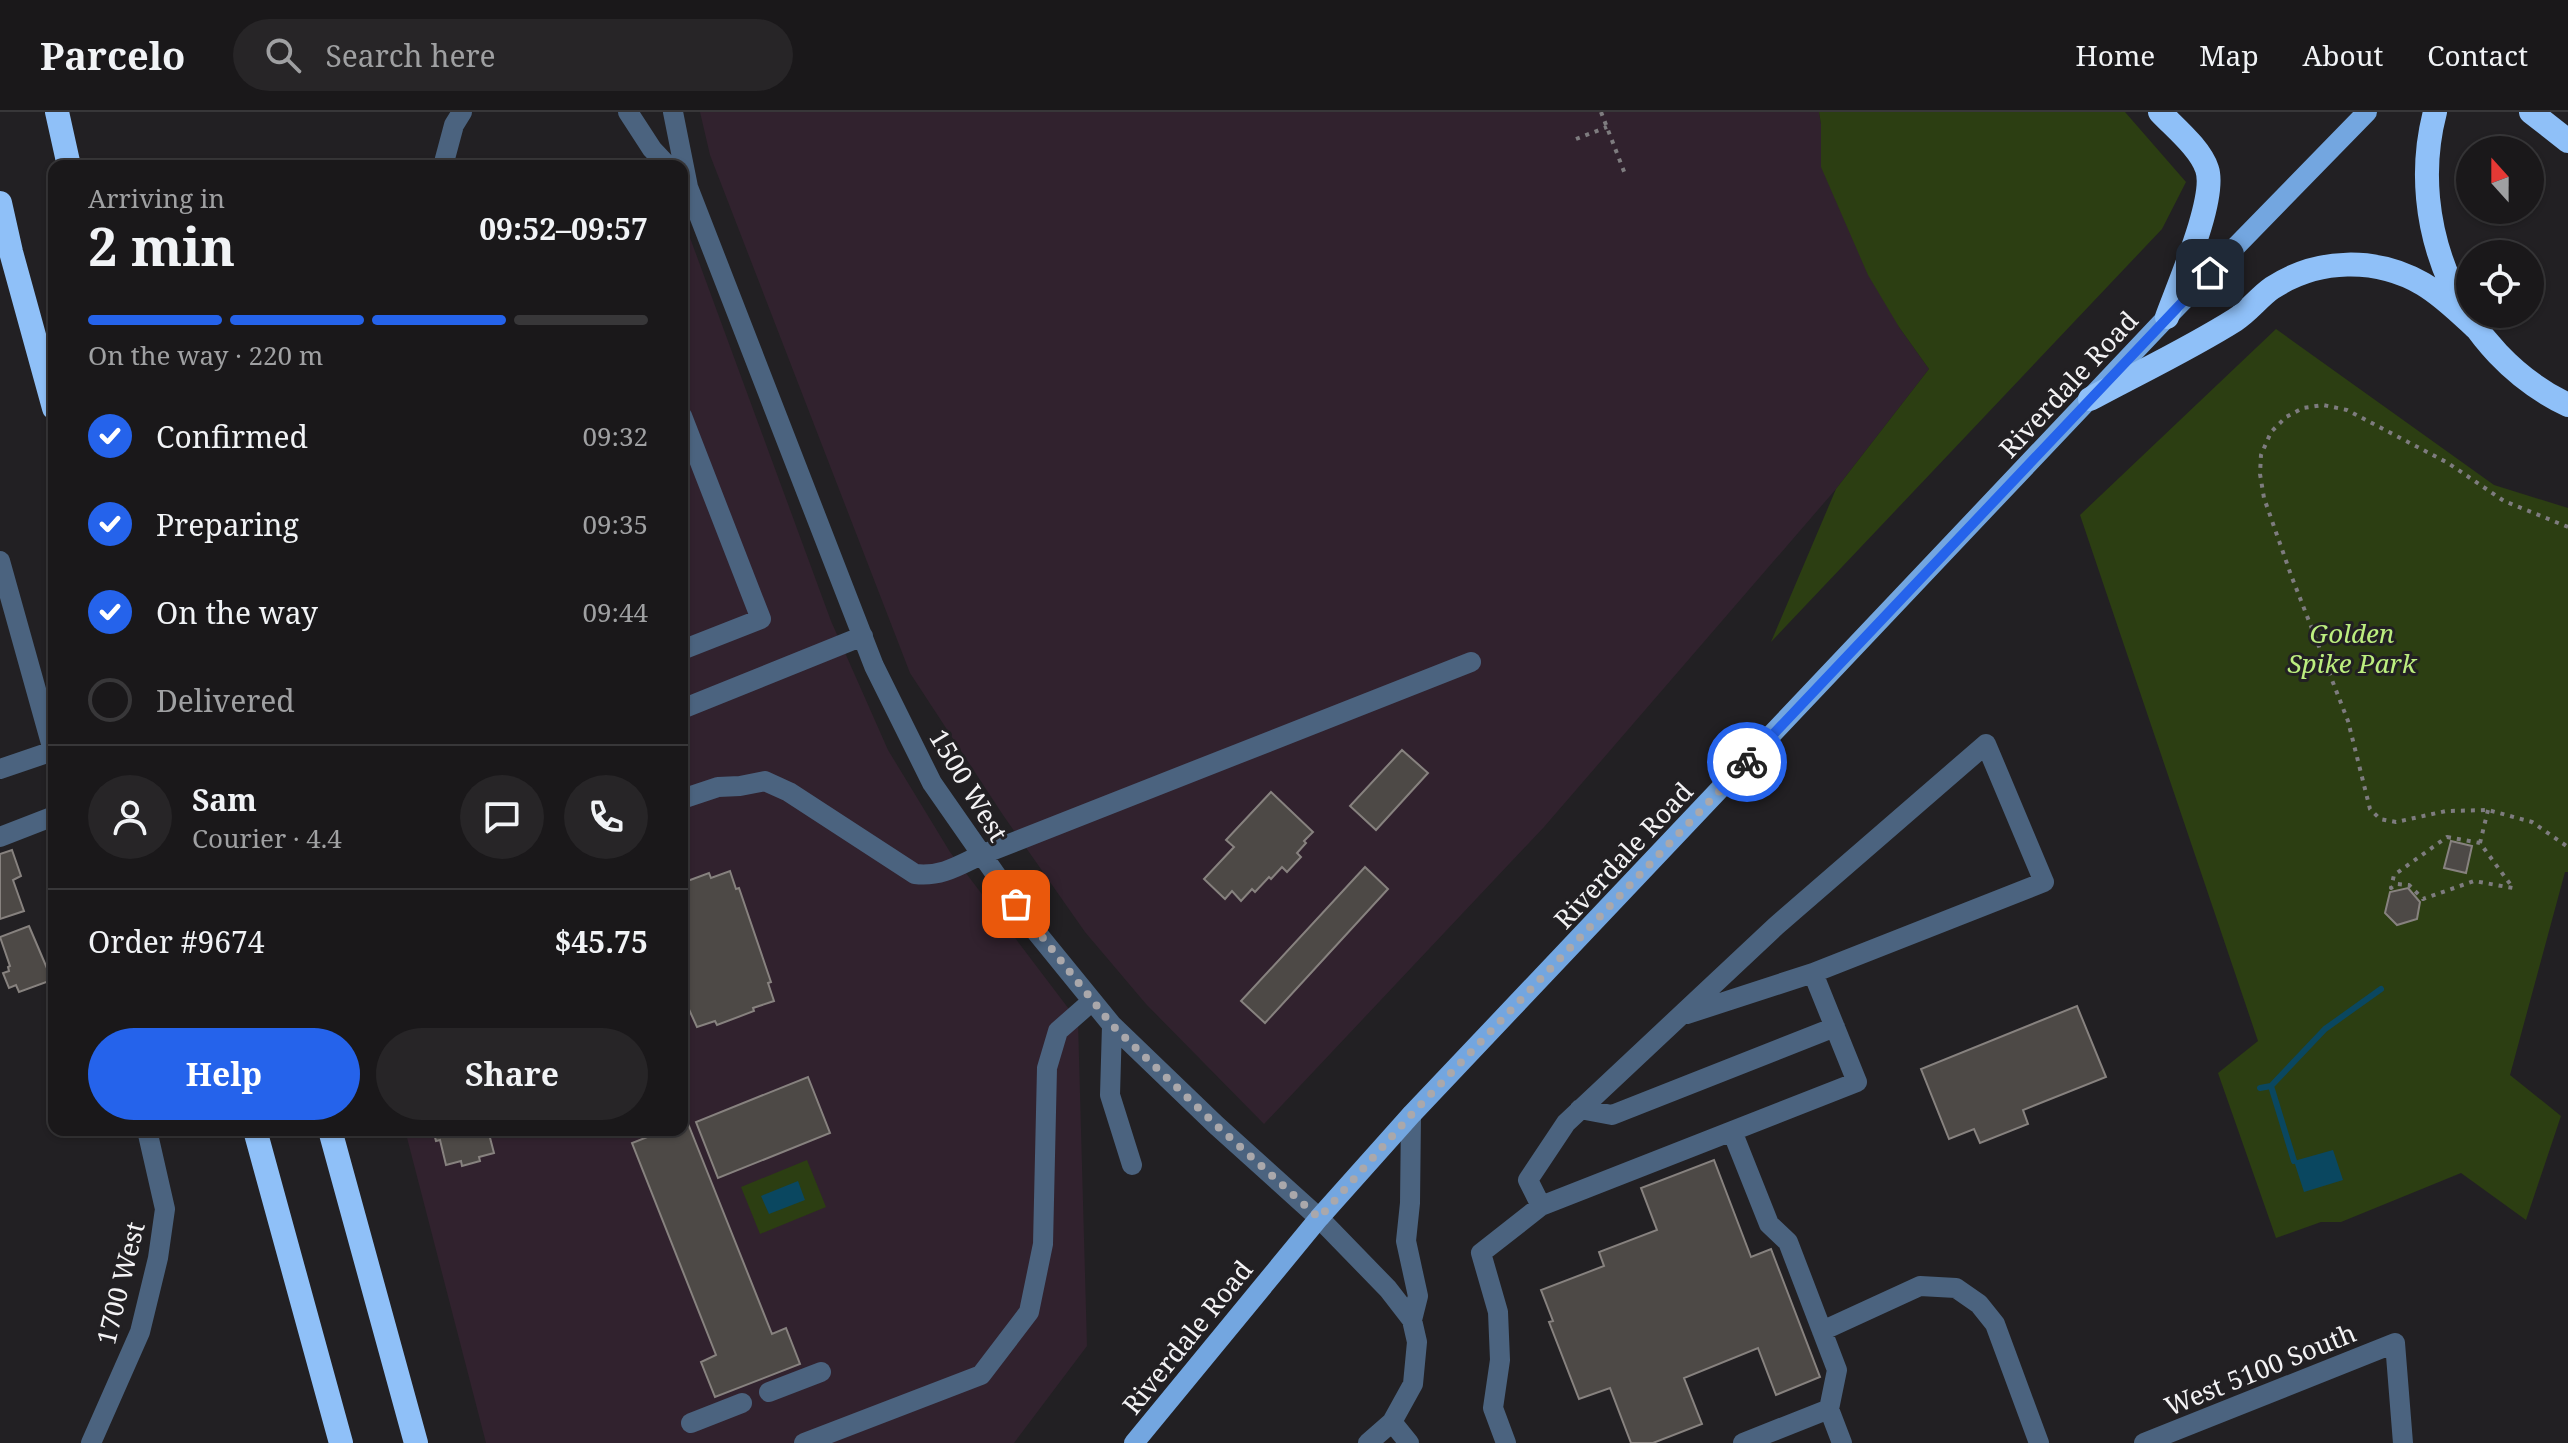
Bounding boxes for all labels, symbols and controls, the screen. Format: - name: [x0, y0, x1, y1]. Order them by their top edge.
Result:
- search box: [233, 19, 793, 91]
- text: Parcelo: [40, 29, 185, 81]
- icon: search: [261, 33, 305, 77]
- text: Search here: [325, 35, 496, 76]
- text: Home: [2076, 36, 2155, 74]
- text: Map: [2199, 36, 2259, 74]
- text: About: [2303, 36, 2383, 74]
- text: Contact: [2427, 36, 2528, 74]
- north arrow: [2456, 136, 2544, 224]
- map controls: [2456, 136, 2544, 328]
- text: Arriving in: [88, 180, 225, 216]
- text: 09:52–09:57: [479, 208, 648, 249]
- text: 2 min: [88, 210, 235, 281]
- pin: [2176, 239, 2244, 307]
- button: locate: [2456, 240, 2544, 328]
- icon: home: [2188, 251, 2232, 295]
- street label: Riverdale Road: [1991, 303, 2145, 465]
- text: On the way · 220 m: [88, 337, 323, 373]
- icon: check: [88, 414, 132, 458]
- text: Confirmed: [156, 416, 308, 457]
- text: 09:32: [582, 418, 648, 454]
- icon: check: [88, 502, 132, 546]
- text: Preparing: [156, 504, 299, 545]
- text: 09:35: [582, 506, 648, 542]
- icon: check: [88, 590, 132, 634]
- text: On the way: [156, 592, 318, 633]
- text: 09:44: [582, 594, 648, 630]
- park label: Golden Spike Park: [2287, 615, 2418, 681]
- text: Delivered: [156, 680, 295, 721]
- street label: 1500 West: [921, 722, 1017, 848]
- courier: [1707, 722, 1787, 802]
- icon: bike: [1725, 740, 1769, 784]
- street label: Riverdale Road: [1546, 774, 1700, 936]
- button: person: [88, 775, 172, 859]
- button: chat: [460, 775, 544, 859]
- button: phone: [564, 775, 648, 859]
- text: Sam: [192, 779, 257, 820]
- text: Courier · 4.4: [192, 820, 342, 856]
- pin: [982, 870, 1050, 938]
- icon: bag: [994, 882, 1038, 926]
- text: Order #9674: [88, 921, 265, 962]
- text: $45.75: [554, 921, 648, 962]
- button: Help: [88, 1028, 360, 1120]
- button: Share: [376, 1028, 648, 1120]
- street label: 1700 West: [87, 1218, 153, 1348]
- street label: Riverdale Road: [1114, 1252, 1260, 1422]
- street label: West 5100 South: [2159, 1314, 2361, 1424]

